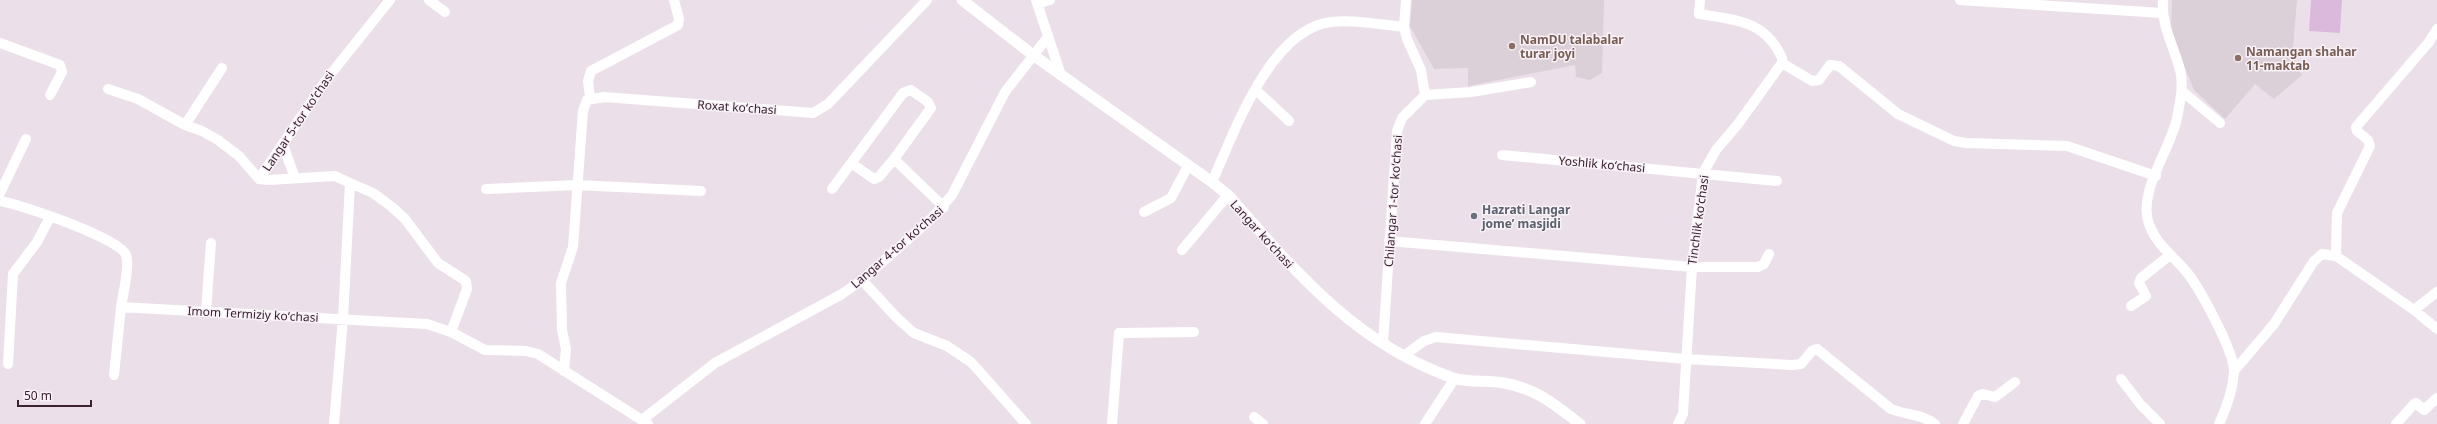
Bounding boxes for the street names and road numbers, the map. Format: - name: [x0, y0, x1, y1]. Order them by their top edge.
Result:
- street label: Langar 5-tor koʻchasi: [258, 68, 338, 174]
- street label: Roxat koʻchasi: [697, 96, 777, 118]
- street label: Chilangar 1-tor koʻchasi: [1380, 134, 1406, 268]
- street label: Yoshlik koʻchasi: [1558, 152, 1646, 176]
- street label: Tinchlik koʻchasi: [1683, 174, 1713, 266]
- street label: Langar koʻchasi: [1227, 196, 1297, 272]
- street label: Langar 4-tor koʻchasi: [847, 202, 947, 292]
- street label: Imom Termiziy koʻchasi: [187, 302, 319, 326]

